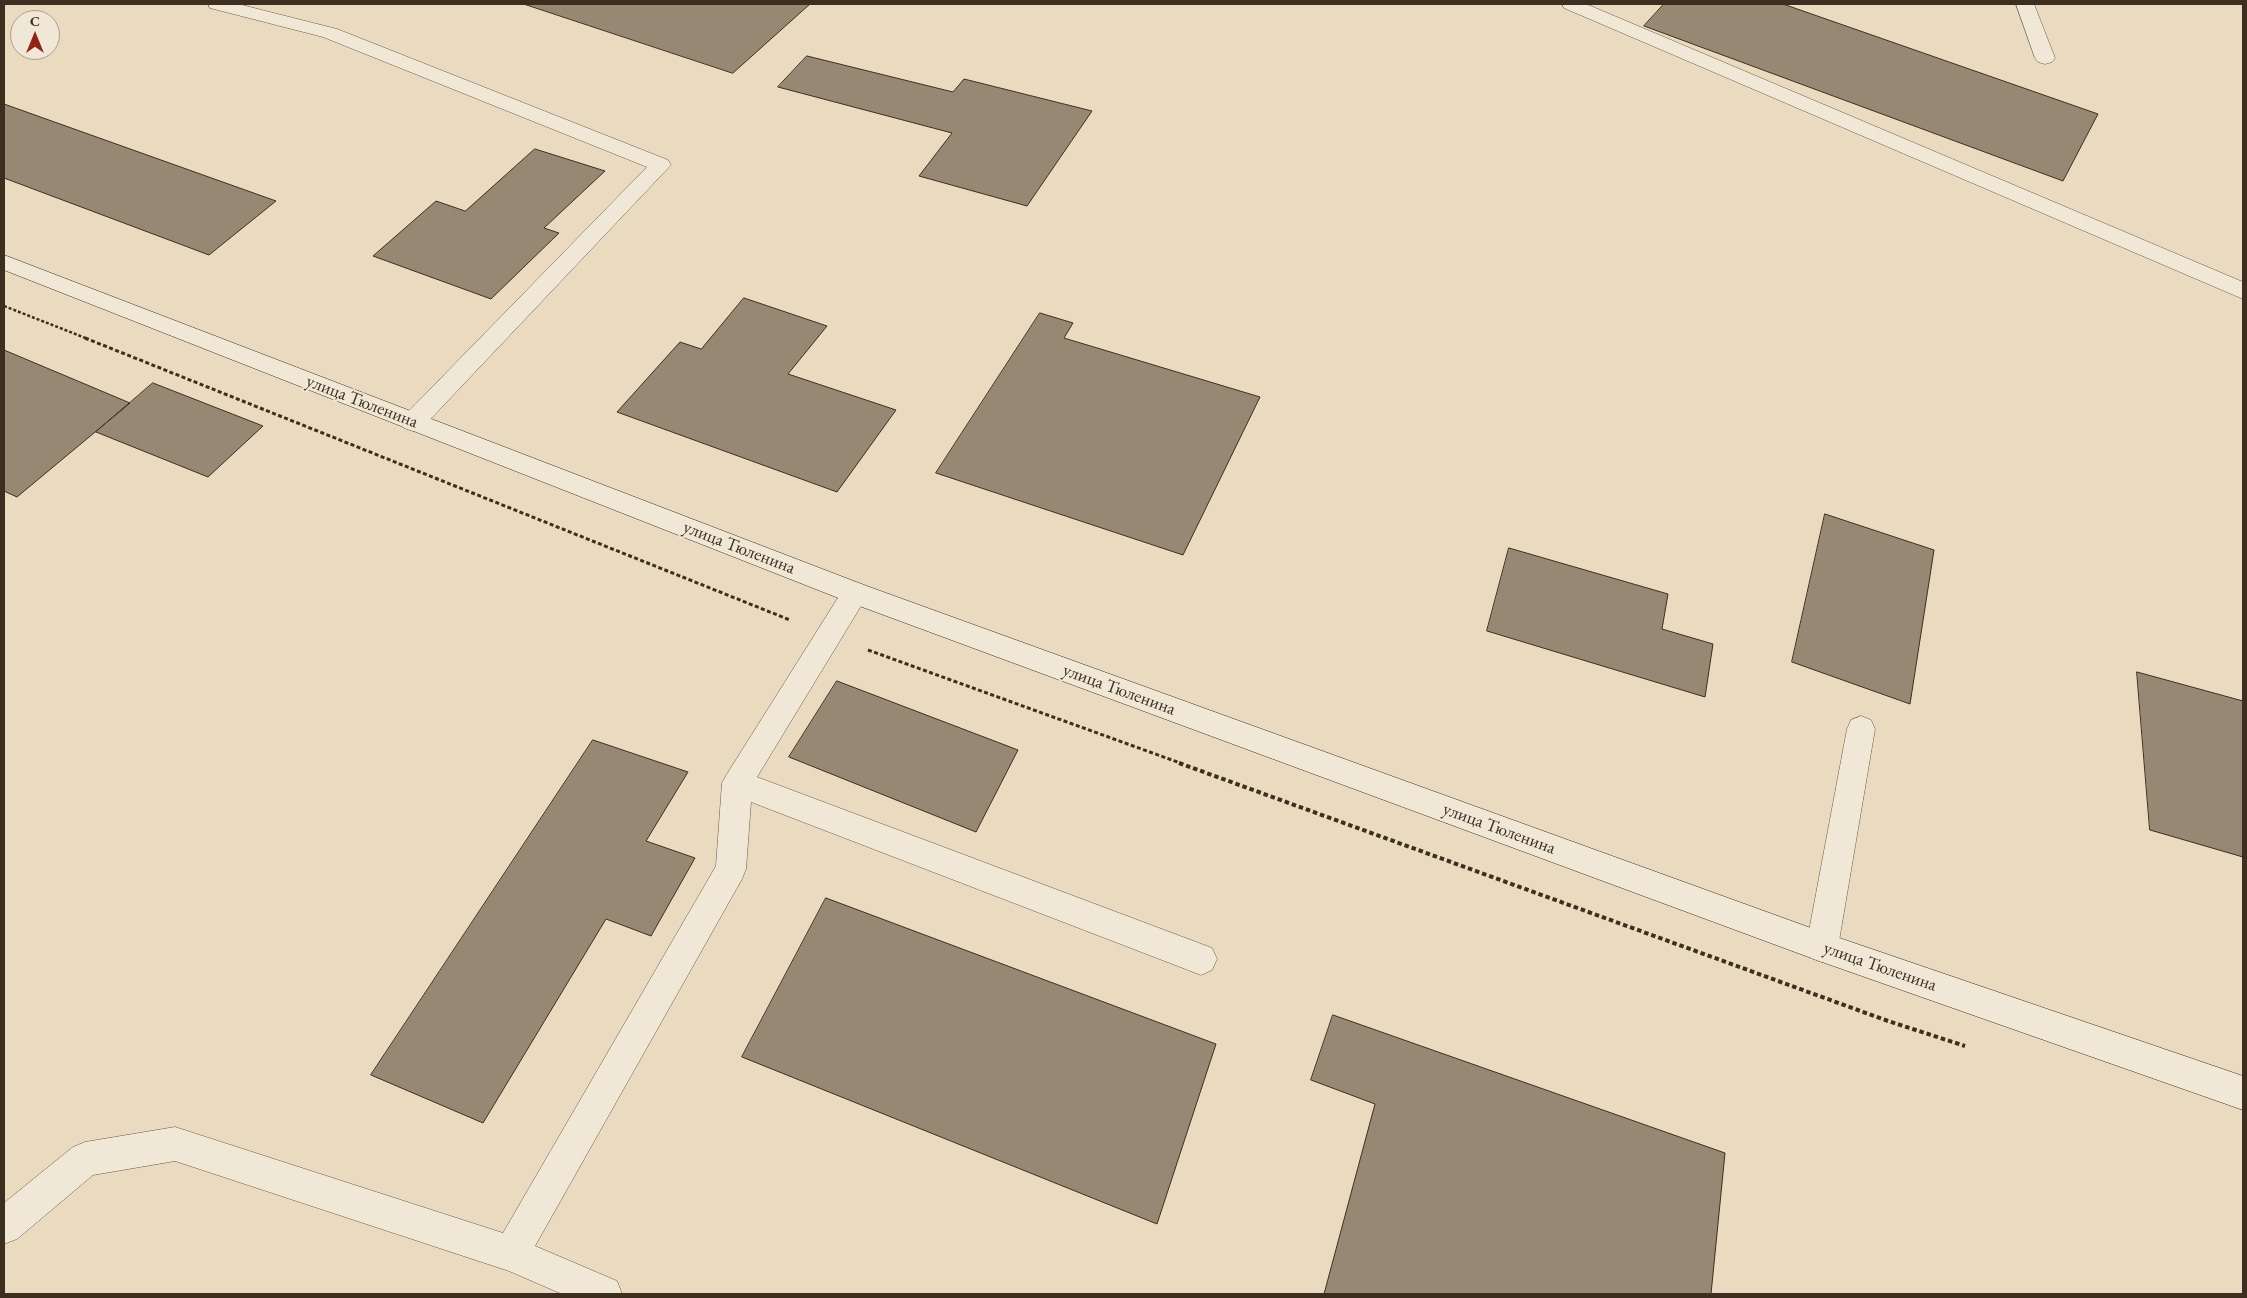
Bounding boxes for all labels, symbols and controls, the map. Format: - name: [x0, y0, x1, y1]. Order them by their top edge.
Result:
- north arrow: [10, 10, 60, 60]
- text: С: [30, 12, 40, 30]
- street label: улица Тюленина: [303, 371, 421, 433]
- street label: улица Тюленина: [680, 517, 798, 579]
- street label: улица Тюленина: [1060, 660, 1178, 720]
- street label: улица Тюленина: [1440, 799, 1558, 859]
- street label: улица Тюленина: [1820, 938, 1940, 996]

